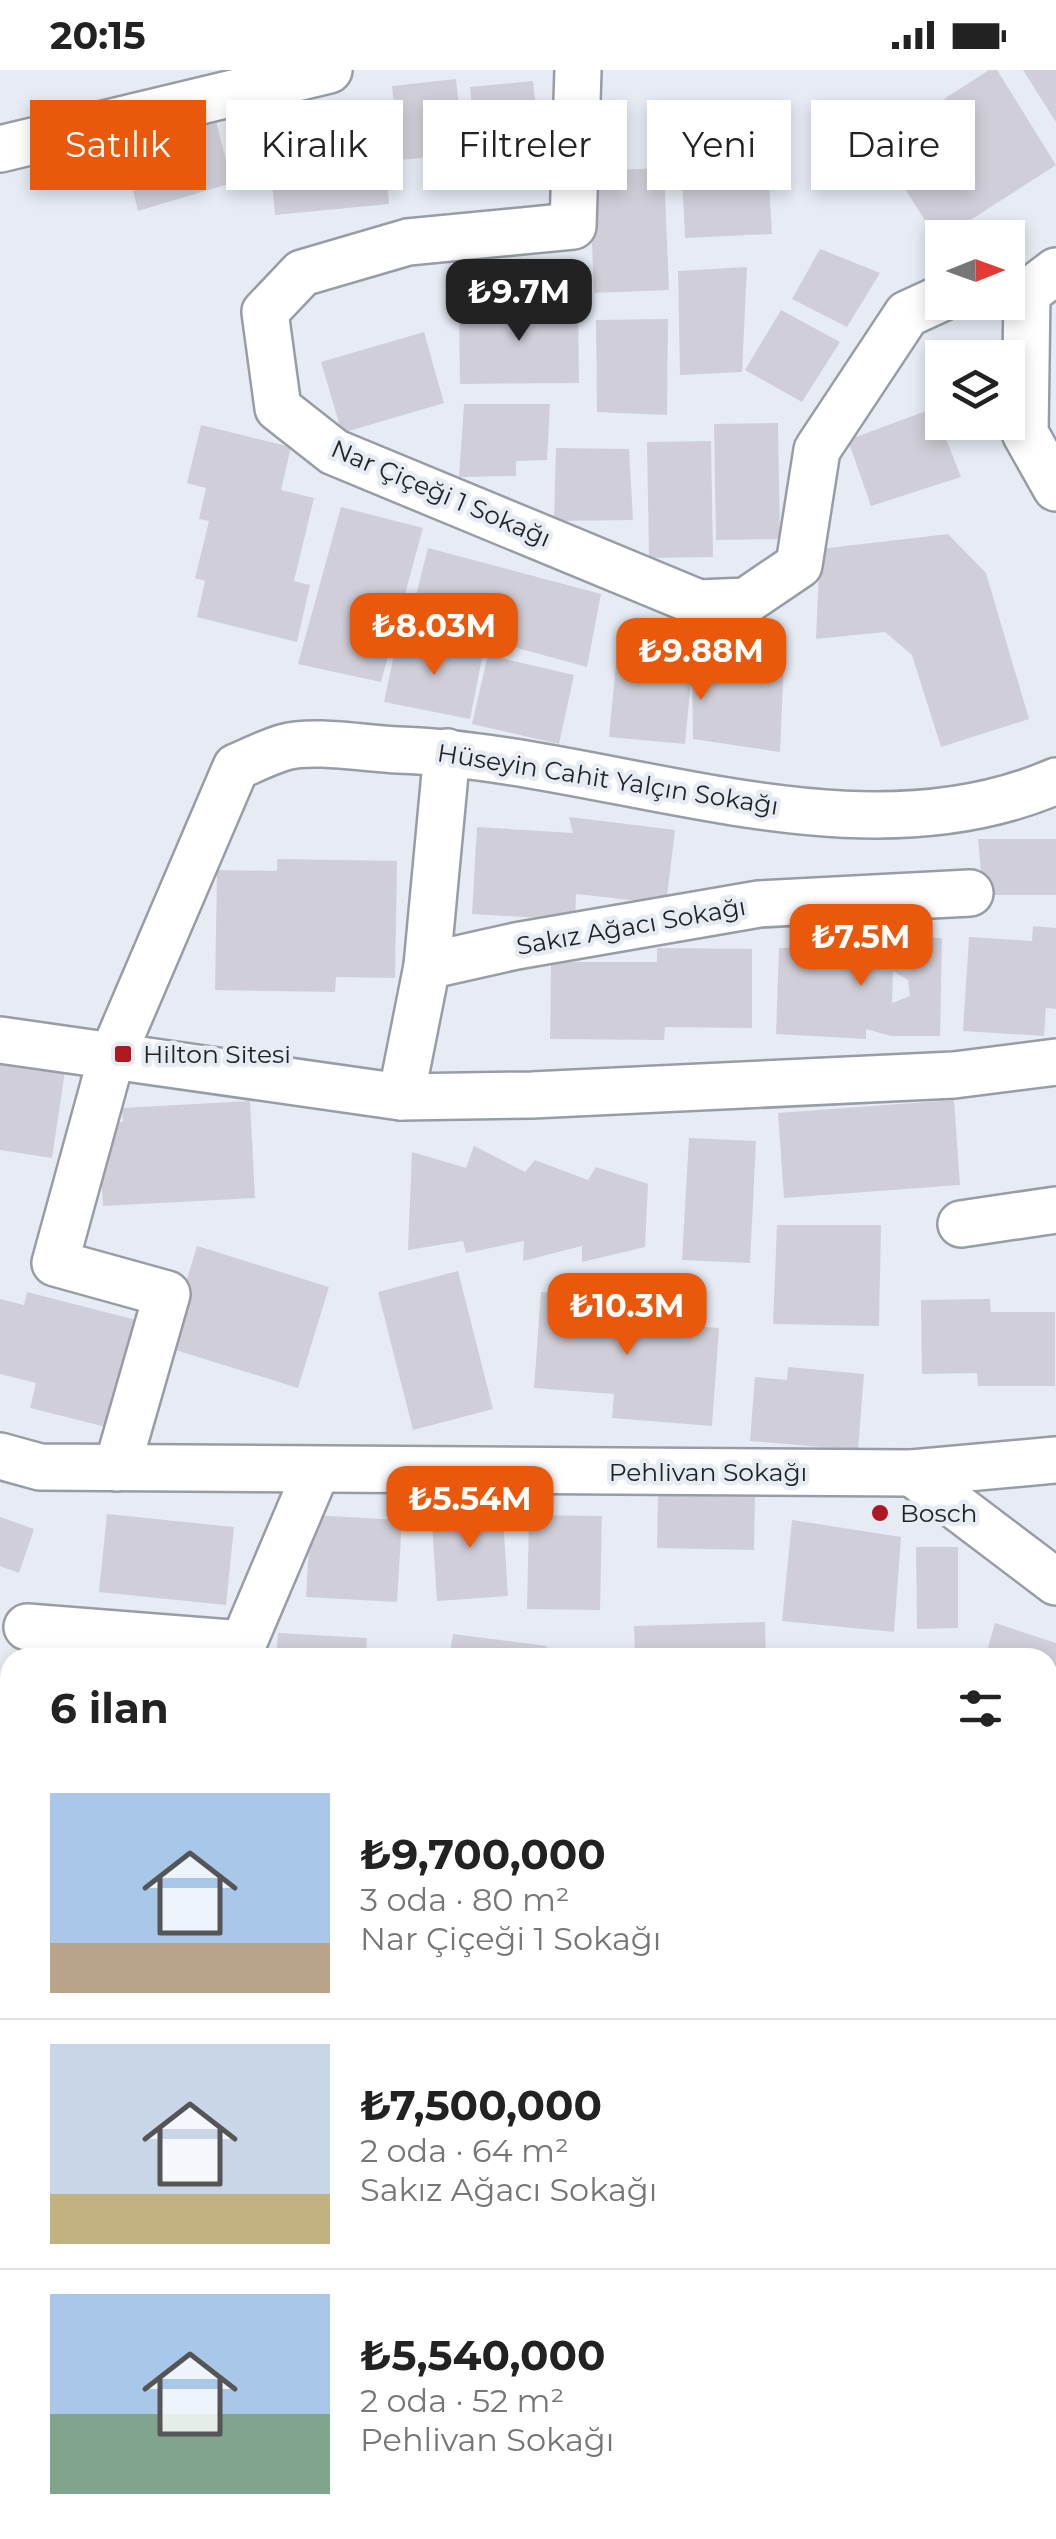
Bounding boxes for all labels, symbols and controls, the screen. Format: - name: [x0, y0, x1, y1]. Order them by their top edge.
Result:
- text: 20:15: [50, 12, 146, 59]
- chip: Satılık: [30, 100, 206, 190]
- chip: Kiralık: [226, 100, 403, 190]
- chip: Filtreler: [423, 100, 627, 190]
- chip: Yeni: [647, 100, 791, 190]
- chip: Daire: [811, 100, 975, 190]
- north arrow: [925, 220, 1025, 320]
- map controls: [925, 220, 1025, 440]
- pin: ₺9.7M: [449, 259, 589, 344]
- text: ₺9.7M: [468, 272, 570, 311]
- button: layers: [925, 340, 1025, 440]
- street label: Nar Çiçeği 1 Sokağı: [327, 433, 555, 553]
- pin: ₺8.03M: [353, 593, 515, 678]
- text: ₺8.03M: [372, 606, 496, 645]
- pin: ₺9.88M: [620, 618, 782, 703]
- text: ₺9.88M: [638, 631, 764, 670]
- street label: Hüseyin Cahit Yalçın Sokağı: [435, 737, 781, 821]
- street label: Sakız Ağacı Sokağı: [514, 891, 748, 961]
- pin: ₺7.5M: [791, 904, 931, 989]
- text: ₺7.5M: [812, 917, 910, 956]
- place label: Hilton Sitesi: [143, 1039, 291, 1069]
- marker: Hilton Sitesi: [112, 1043, 134, 1065]
- pin: ₺10.3M: [546, 1273, 708, 1358]
- text: ₺10.3M: [570, 1286, 684, 1325]
- street label: Pehlivan Sokağı: [609, 1457, 807, 1487]
- pin: ₺5.54M: [389, 1466, 551, 1551]
- text: ₺5.54M: [408, 1479, 532, 1518]
- place label: Bosch: [900, 1498, 978, 1528]
- marker: Bosch: [869, 1502, 891, 1524]
- icon: filters: [953, 1681, 1008, 1736]
- text: 6 ilan: [50, 1682, 169, 1734]
- text: ₺9,700,000: [360, 1828, 606, 1880]
- icon: home: [130, 1833, 250, 1953]
- text: 3 oda · 80 m²: [360, 1880, 570, 1919]
- text: Nar Çiçeği 1 Sokağı: [360, 1919, 661, 1958]
- text: ₺7,500,000: [360, 2079, 602, 2131]
- icon: home: [130, 2084, 250, 2204]
- text: 2 oda · 64 m²: [360, 2131, 569, 2170]
- text: Sakız Ağacı Sokağı: [360, 2170, 657, 2209]
- text: ₺5,540,000: [360, 2329, 605, 2381]
- icon: home: [130, 2334, 250, 2454]
- text: 2 oda · 52 m²: [360, 2381, 564, 2420]
- text: Pehlivan Sokağı: [360, 2420, 614, 2459]

